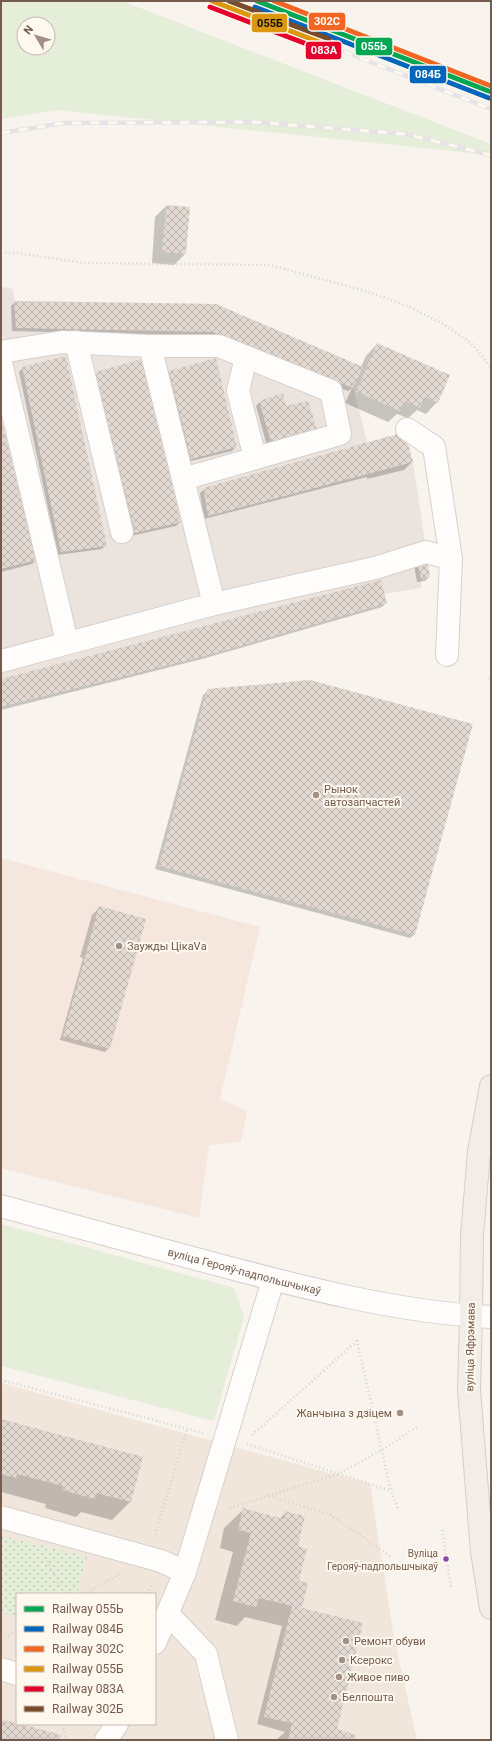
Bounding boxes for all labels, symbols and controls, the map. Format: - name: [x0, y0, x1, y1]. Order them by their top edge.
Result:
- line badge: 302С: [308, 12, 346, 31]
- line badge: 055Б: [251, 13, 288, 33]
- text: 302С: [314, 15, 340, 28]
- north arrow: [16, 16, 56, 56]
- text: 055Б: [257, 17, 283, 30]
- text: N: [21, 23, 36, 37]
- line badge: 055Ь: [355, 37, 393, 56]
- text: 055Ь: [361, 40, 387, 53]
- line badge: 083А: [305, 41, 342, 60]
- text: 083А: [311, 44, 338, 57]
- line badge: 084Б: [409, 65, 447, 84]
- text: 084Б: [415, 68, 441, 81]
- place label: Рынок автозапчастей: [324, 783, 400, 809]
- marker: Рынок автозапчастей: [311, 790, 321, 800]
- place label: Заужды ЦікаVа: [127, 940, 207, 953]
- marker: Заужды ЦікаVа: [114, 941, 124, 951]
- street label: вуліца Герояў-падпольшчыкаў: [166, 1246, 323, 1298]
- street label: вуліца Яфрэмава: [463, 1302, 478, 1392]
- place label: Жанчына з дзіцем: [296, 1407, 392, 1420]
- marker: Жанчына з дзіцем: [395, 1408, 405, 1418]
- place label: Вуліца Герояў-падпольшчыкаў: [327, 1548, 438, 1572]
- marker: Вуліца Герояў-падпольшчыкаў: [441, 1554, 451, 1564]
- legend: [16, 1593, 156, 1725]
- text: Railway 055Ь: [52, 1602, 124, 1616]
- text: Railway 084Б: [52, 1622, 124, 1636]
- place label: Ремонт обуви: [354, 1635, 426, 1648]
- marker: Ремонт обуви: [341, 1636, 351, 1646]
- text: Railway 302С: [52, 1642, 124, 1656]
- place label: Ксерокс: [350, 1654, 393, 1667]
- marker: Ксерокс: [337, 1655, 347, 1665]
- text: Railway 055Б: [52, 1662, 124, 1676]
- place label: Живое пиво: [347, 1671, 410, 1684]
- marker: Живое пиво: [334, 1672, 344, 1682]
- text: Railway 083А: [52, 1682, 124, 1696]
- place label: Белпошта: [342, 1691, 394, 1704]
- marker: Белпошта: [329, 1692, 339, 1702]
- text: Railway 302Б: [52, 1702, 124, 1716]

